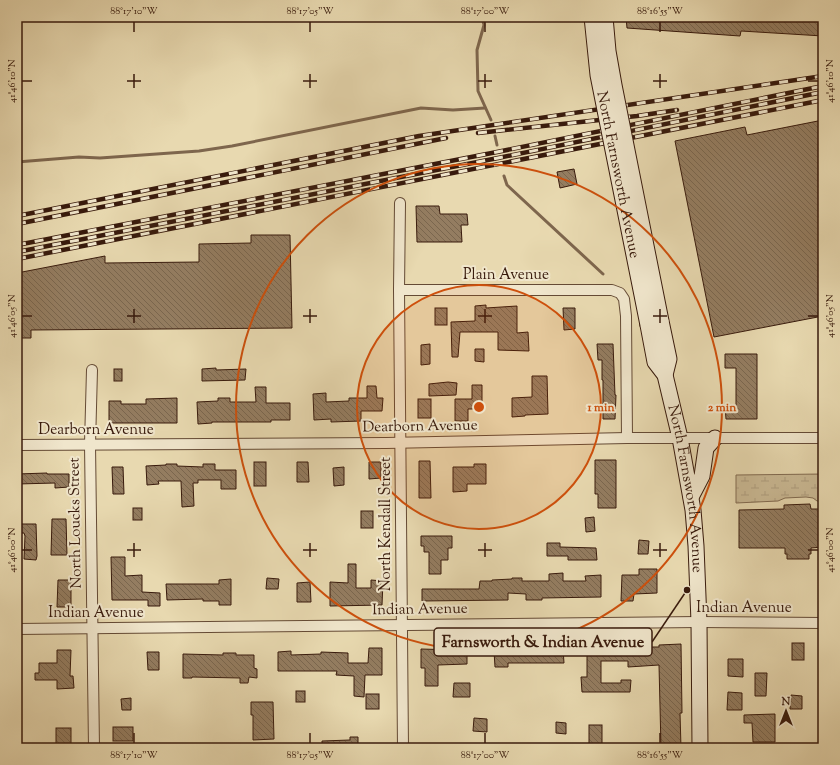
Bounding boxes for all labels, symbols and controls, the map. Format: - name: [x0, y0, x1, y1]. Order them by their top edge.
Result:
- text: 88°17'10"W: [110, 4, 158, 19]
- text: 88°17'05"W: [286, 4, 334, 19]
- text: 88°17'00"W: [461, 4, 509, 19]
- text: 88°16'55"W: [637, 4, 683, 19]
- text: 41°46'10"N: [5, 59, 20, 103]
- text: 41°46'10"N: [823, 59, 838, 103]
- street label: North Farnsworth Avenue: [591, 89, 645, 260]
- street label: Plain Avenue: [463, 265, 549, 286]
- text: 41°46'05"N: [5, 294, 20, 338]
- text: 41°46'05"N: [823, 294, 838, 338]
- text: 1 min: [586, 399, 615, 417]
- text: 2 min: [708, 399, 737, 417]
- centre of rings: [472, 400, 486, 414]
- street label: North Farnsworth Avenue: [662, 403, 708, 573]
- street label: Dearborn Avenue: [362, 415, 478, 439]
- street label: Dearborn Avenue: [38, 420, 154, 441]
- street label: North Loucks Street: [64, 457, 88, 589]
- street label: North Kendall Street: [376, 457, 397, 591]
- text: 41°46'00"N: [5, 528, 20, 572]
- text: 41°46'00"N: [823, 528, 838, 572]
- street label: Indian Avenue: [696, 598, 792, 619]
- street label: Indian Avenue: [372, 599, 468, 621]
- street label: Indian Avenue: [48, 603, 144, 624]
- callout: Farnsworth & Indian Avenue: [434, 628, 652, 656]
- text: Farnsworth & Indian Avenue: [442, 632, 645, 655]
- north arrow: [766, 691, 806, 731]
- text: N: [781, 694, 791, 710]
- text: 88°17'10"W: [110, 748, 158, 763]
- text: 88°17'05"W: [286, 748, 334, 763]
- text: 88°17'00"W: [461, 748, 509, 763]
- text: 88°16'55"W: [637, 748, 683, 763]

